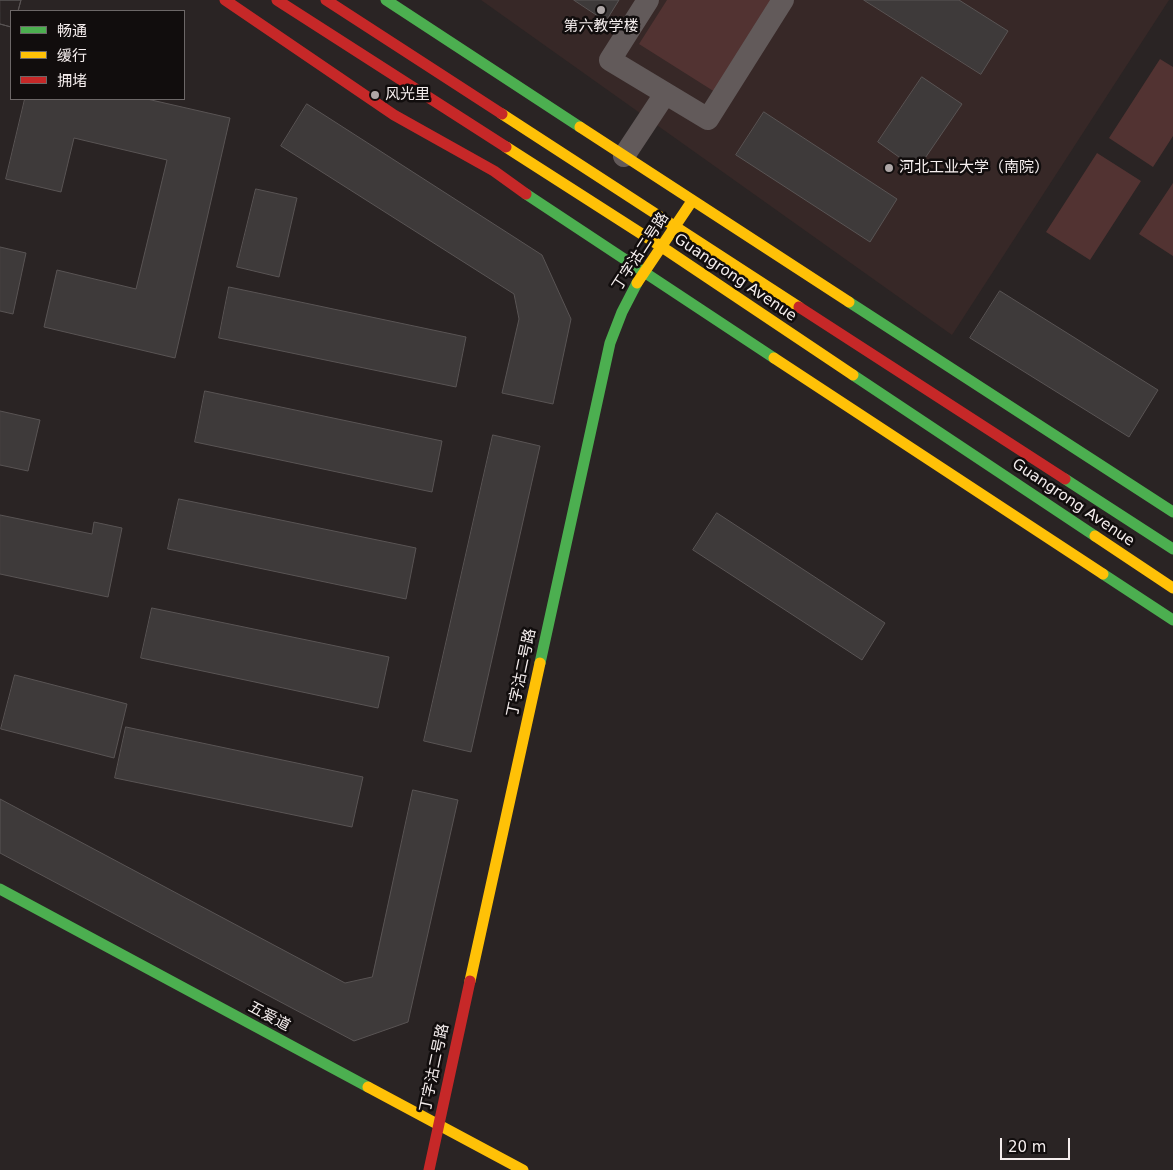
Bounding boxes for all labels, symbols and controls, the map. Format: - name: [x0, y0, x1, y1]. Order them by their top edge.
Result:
- marker: 第六教学楼: [595, 4, 607, 16]
- legend: [10, 10, 185, 100]
- place label: 第六教学楼: [564, 18, 638, 36]
- text: 畅通: [57, 22, 87, 40]
- text: 缓行: [57, 47, 87, 65]
- text: 拥堵: [57, 72, 87, 90]
- place label: 风光里: [385, 86, 430, 104]
- marker: 风光里: [369, 89, 381, 101]
- place label: 河北工业大学（南院）: [899, 159, 1049, 177]
- marker: 河北工业大学（南院）: [883, 162, 895, 174]
- street label: 丁字沽二号路: [609, 209, 673, 295]
- street label: Guangrong Avenue: [670, 230, 800, 326]
- street label: Guangrong Avenue: [1008, 455, 1138, 551]
- street label: 丁字沽二号路: [504, 627, 540, 719]
- street label: 五爱道: [245, 998, 293, 1036]
- street label: 丁字沽二号路: [417, 1022, 453, 1114]
- scale bar: [1003, 1128, 1073, 1160]
- text: 20 m: [1008, 1138, 1046, 1156]

